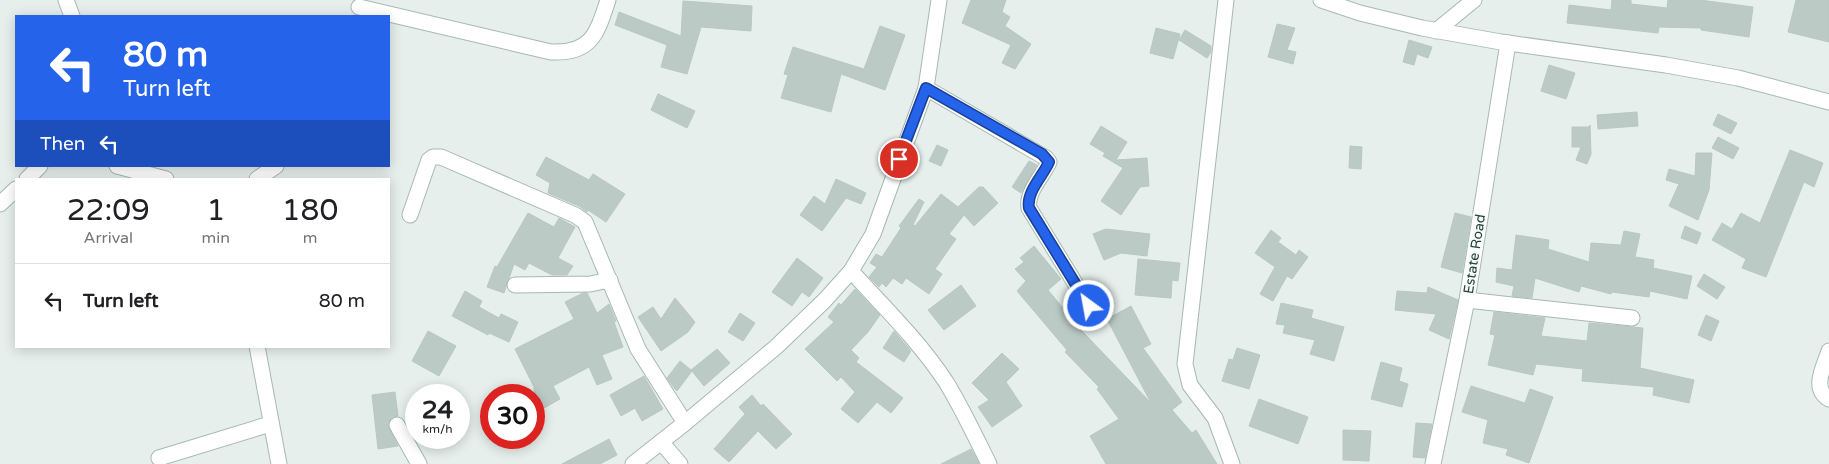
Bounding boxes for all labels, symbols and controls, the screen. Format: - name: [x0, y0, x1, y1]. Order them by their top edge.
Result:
- text: 80 m: [123, 34, 208, 76]
- icon: left: [40, 35, 105, 100]
- text: Turn left: [123, 76, 211, 102]
- icon: left: [95, 130, 123, 158]
- text: Then: [40, 133, 85, 155]
- pin: [878, 138, 920, 180]
- icon: arrive: [885, 145, 913, 173]
- text: 22:09: [67, 192, 150, 229]
- text: 1: [206, 192, 225, 229]
- text: 180: [282, 192, 338, 229]
- street label: Estate Road: [1460, 213, 1489, 295]
- text: Arrival: [84, 228, 133, 248]
- text: min: [202, 228, 230, 248]
- text: m: [303, 228, 317, 248]
- position arrow: [1062, 279, 1114, 331]
- icon: left: [40, 287, 68, 315]
- text: Turn left: [83, 290, 159, 312]
- text: 80 m: [319, 290, 365, 312]
- speed limit sign: 30: [480, 384, 545, 449]
- text: 24: [422, 395, 453, 425]
- text: km/h: [422, 422, 453, 436]

